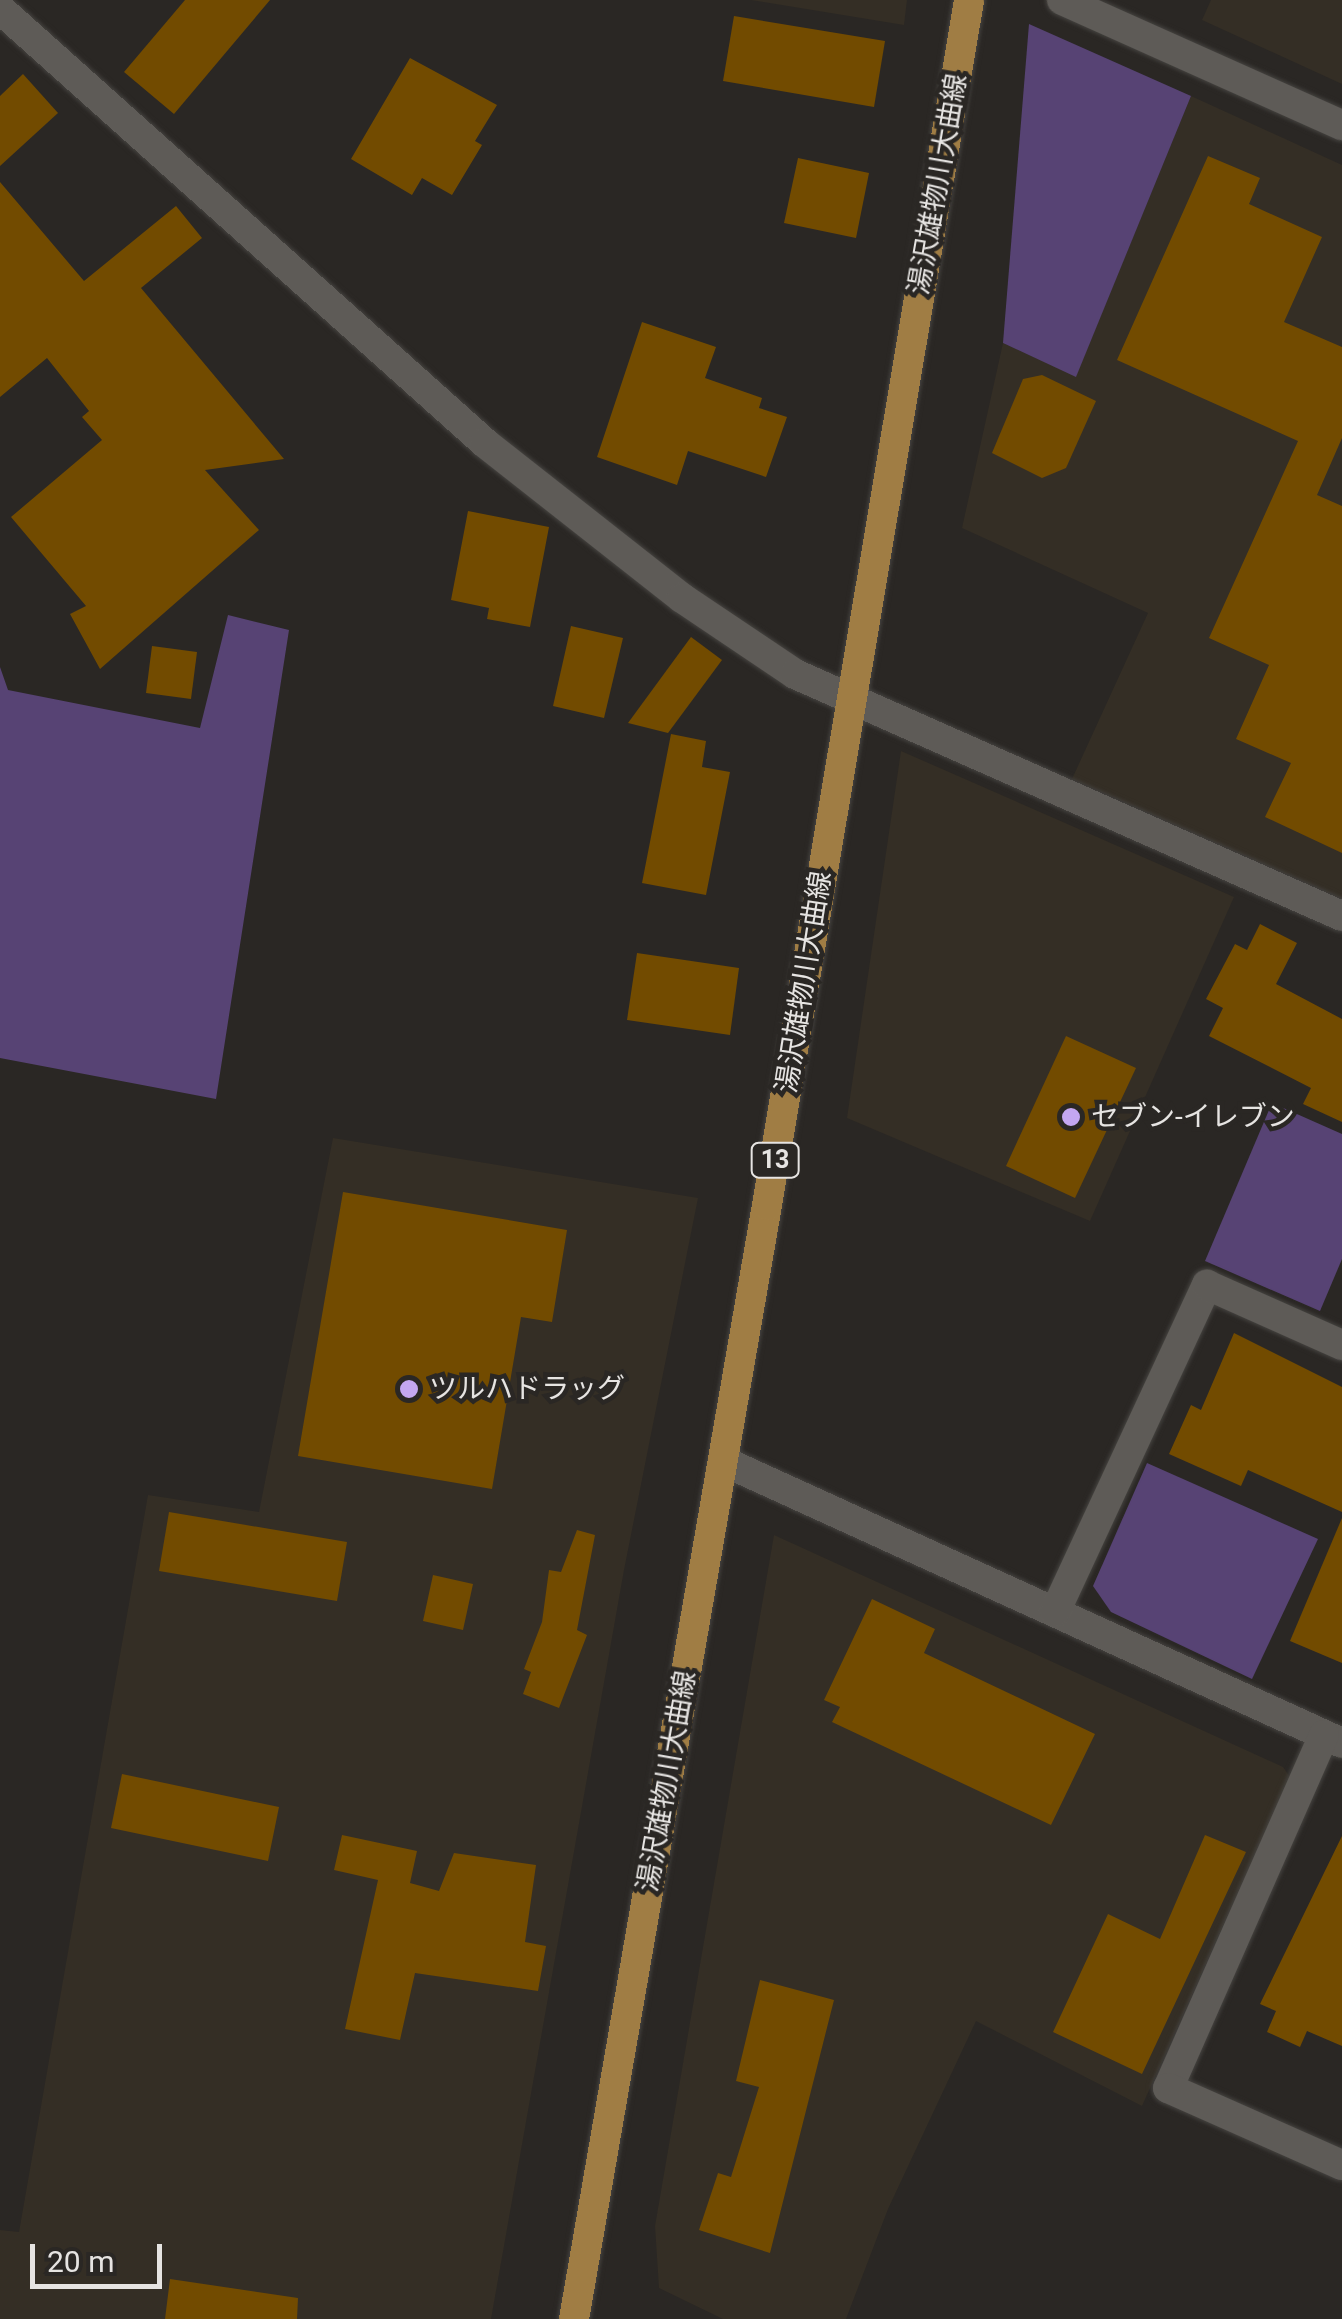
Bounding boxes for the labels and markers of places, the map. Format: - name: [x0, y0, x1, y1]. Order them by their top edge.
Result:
- place label: セブン-イレブン: [1091, 1100, 1295, 1134]
- marker: セブン-イレブン: [1060, 1106, 1082, 1128]
- place label: ツルハドラッグ: [429, 1372, 625, 1406]
- marker: ツルハドラッグ: [398, 1378, 420, 1400]

